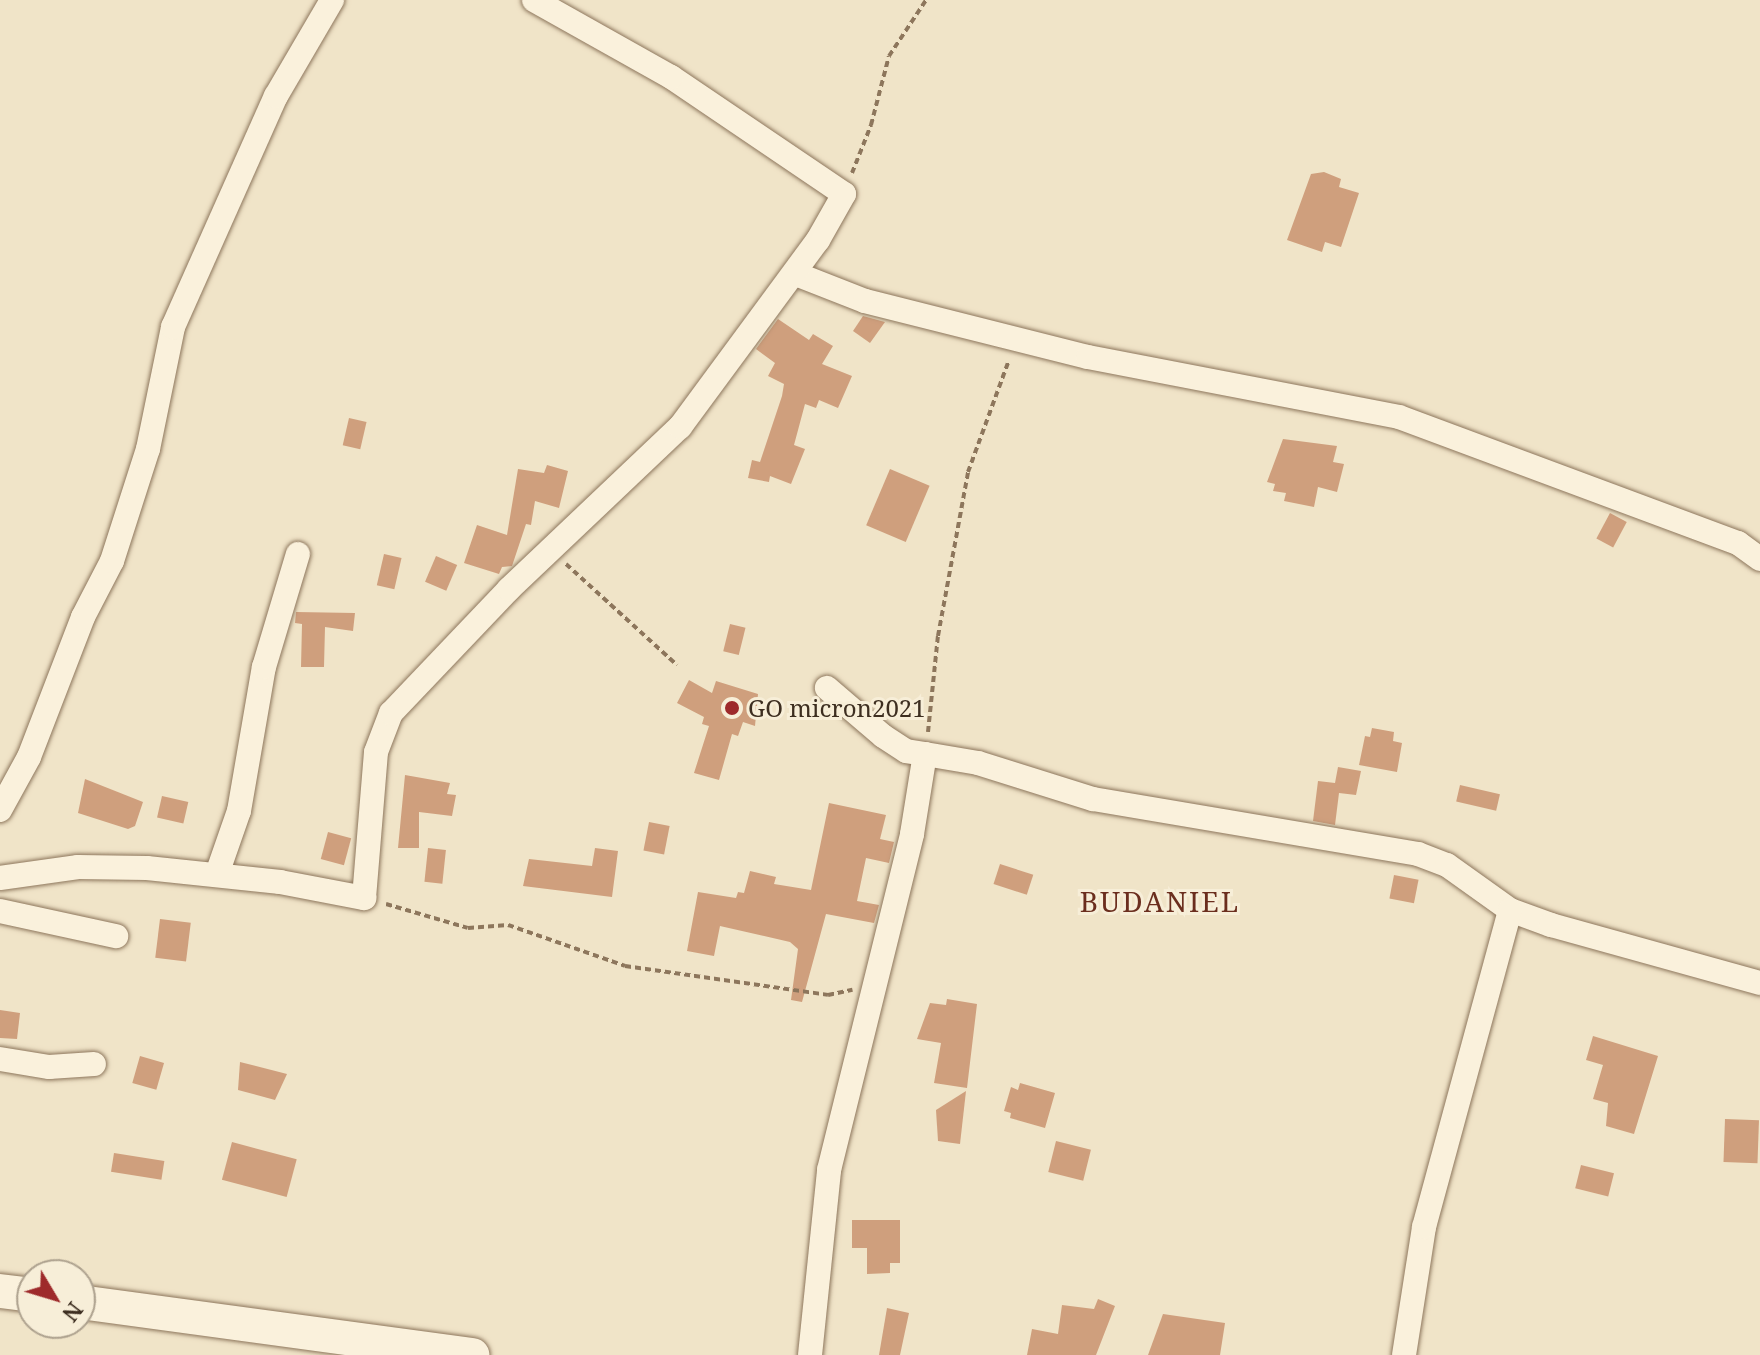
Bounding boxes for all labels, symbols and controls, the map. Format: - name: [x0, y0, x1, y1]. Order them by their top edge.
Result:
- place label: GO micron2021: [748, 694, 926, 722]
- marker: GO micron2021: [723, 699, 741, 717]
- district label: BUDANIEL: [1080, 884, 1240, 918]
- north arrow: [16, 1259, 96, 1339]
- text: N: [56, 1296, 90, 1329]

